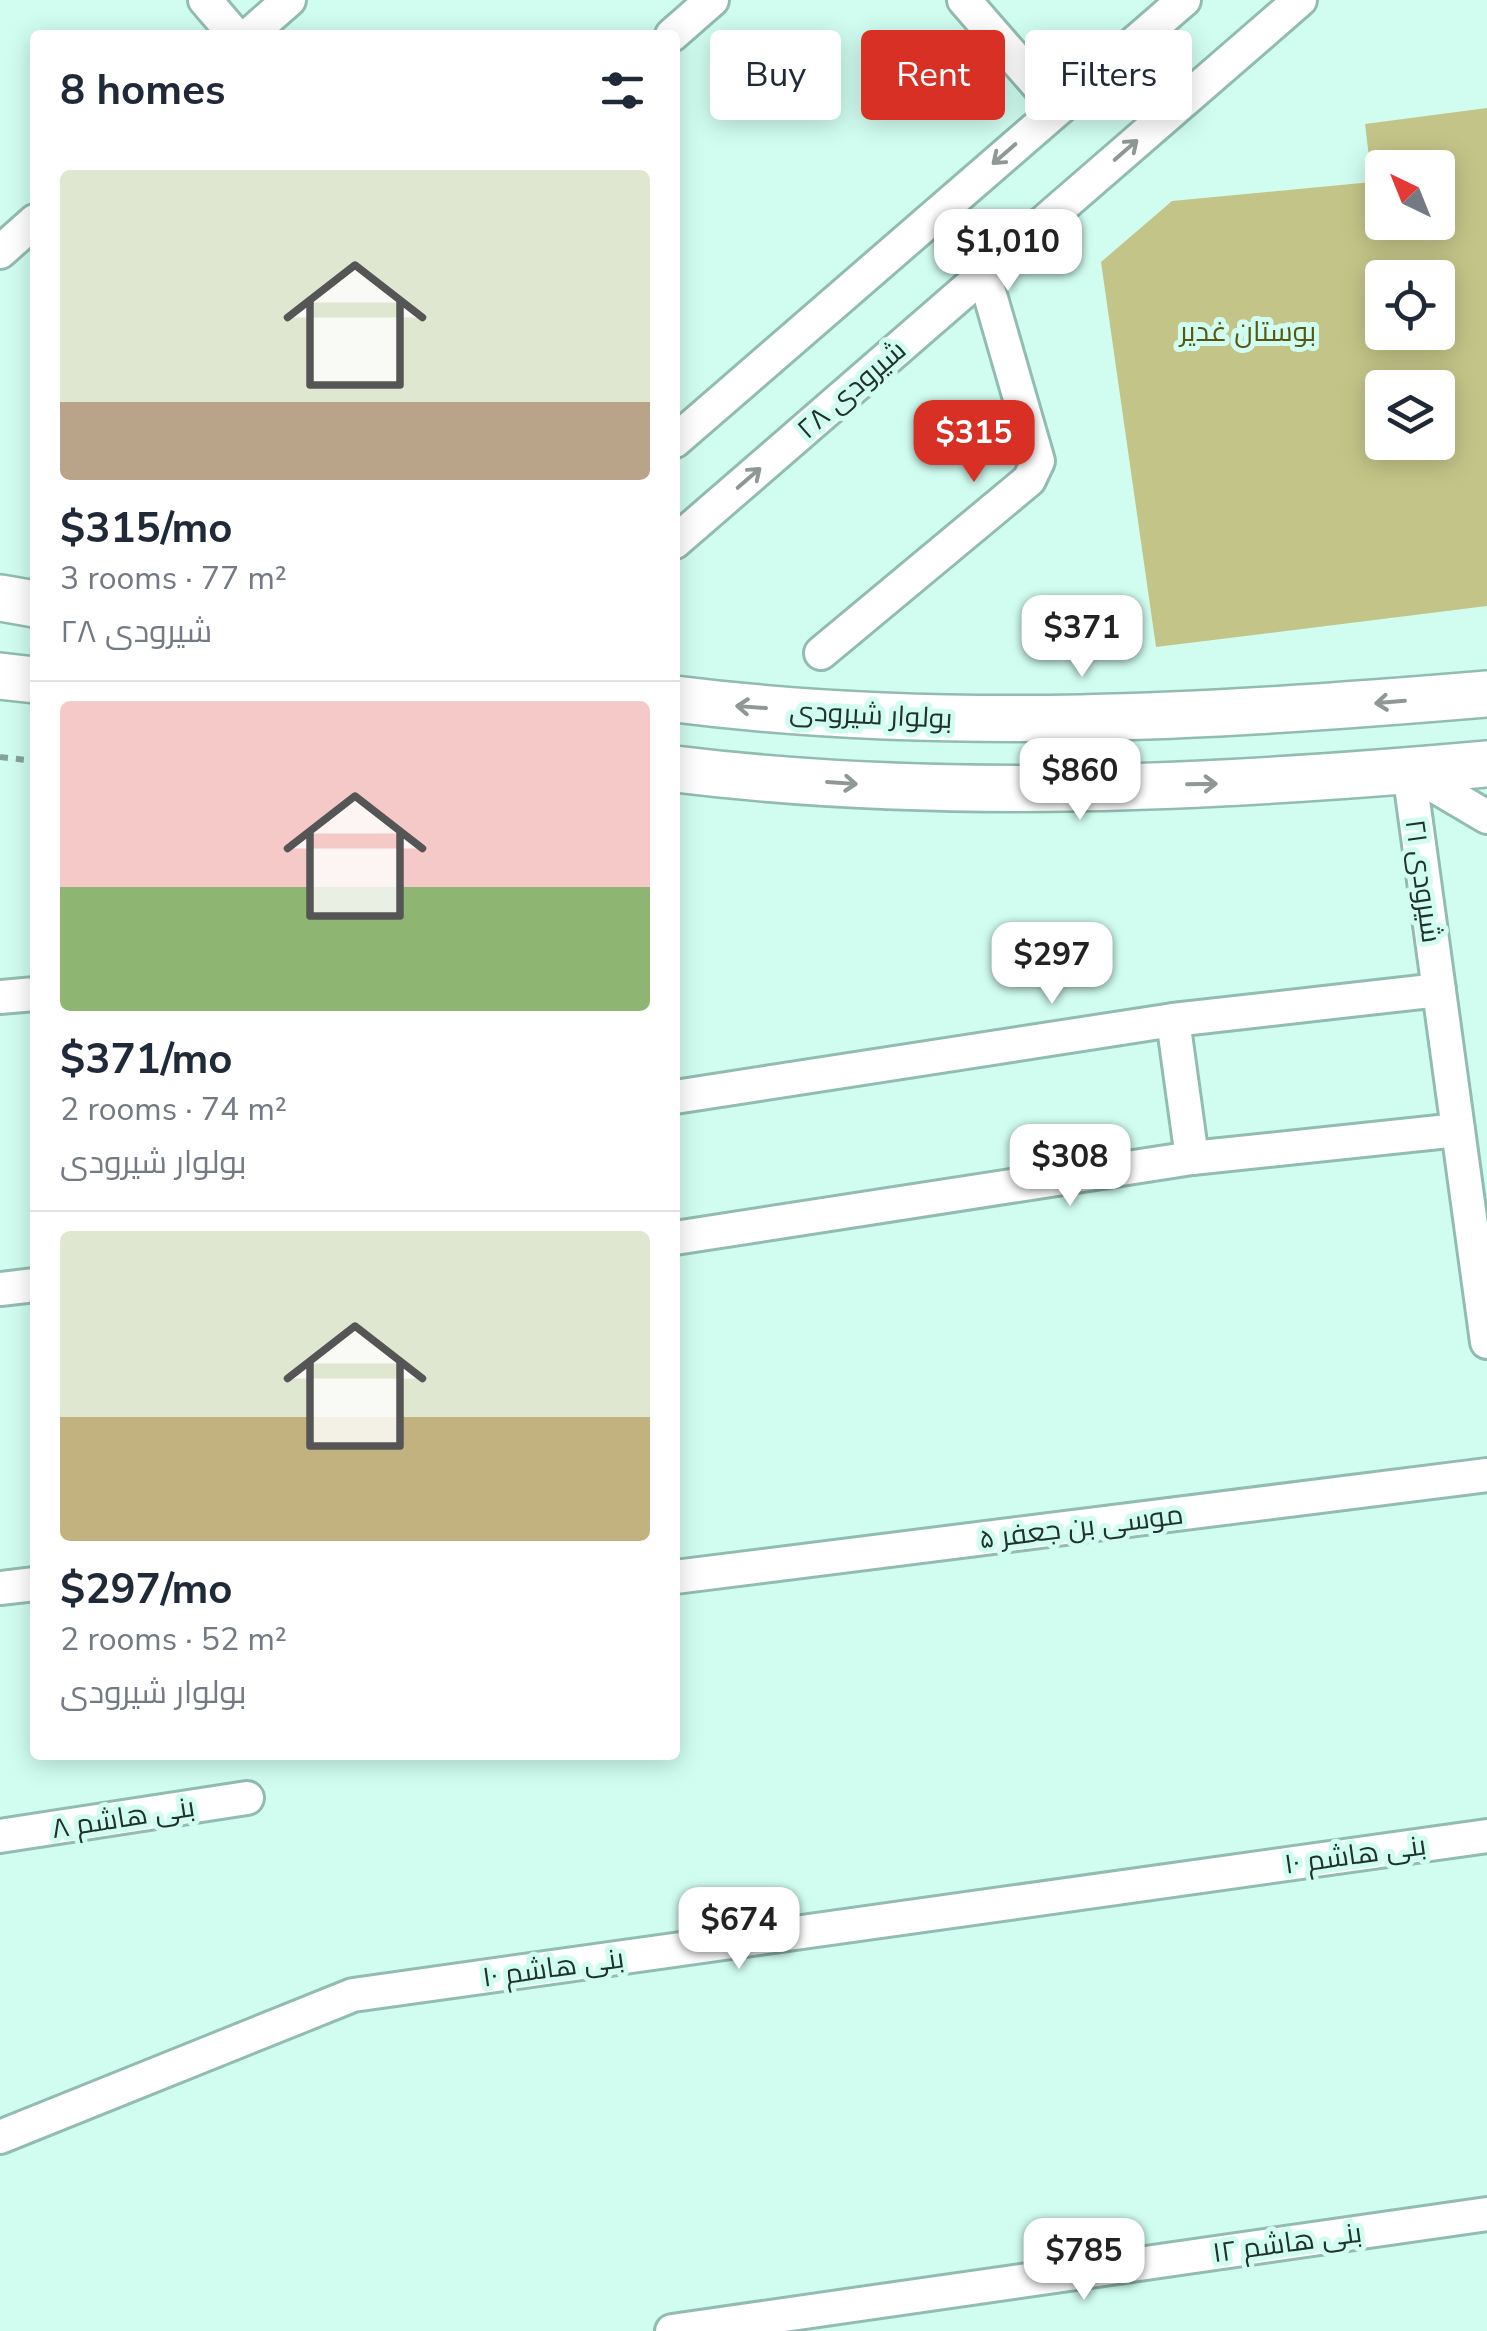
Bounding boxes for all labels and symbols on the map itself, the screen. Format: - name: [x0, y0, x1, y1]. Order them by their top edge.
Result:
- one-way arrow: [1113, 140, 1139, 162]
- one-way arrow: [992, 143, 1017, 166]
- north arrow: [1365, 150, 1455, 240]
- pin: $1,010: [927, 209, 1089, 294]
- park label: بوستان غدیر: [1178, 313, 1316, 351]
- street label: شیرودی ۲۸: [789, 332, 914, 448]
- pin: $315: [915, 400, 1033, 485]
- one-way arrow: [735, 467, 761, 489]
- pin: $371: [1023, 595, 1141, 680]
- street label: بولوار شیرودی: [788, 692, 953, 738]
- one-way arrow: [1374, 693, 1406, 712]
- one-way arrow: [735, 698, 767, 717]
- pin: $860: [1021, 738, 1139, 823]
- one-way arrow: [825, 773, 857, 792]
- one-way arrow: [1184, 774, 1217, 794]
- street label: شیرودی ۲۱: [1396, 817, 1450, 945]
- pin: $297: [993, 922, 1111, 1007]
- pin: $308: [1011, 1124, 1129, 1209]
- street label: موسی بن جعفر ۵: [977, 1496, 1185, 1558]
- street label: بنی هاشم ۸: [49, 1788, 197, 1848]
- street label: بنی هاشم ۱۰: [1282, 1826, 1428, 1884]
- pin: $674: [680, 1887, 798, 1972]
- street label: بنی هاشم ۱۰: [480, 1939, 626, 1997]
- street label: بنی هاشم ۱۲: [1210, 2214, 1364, 2272]
- pin: $785: [1025, 2218, 1143, 2303]

